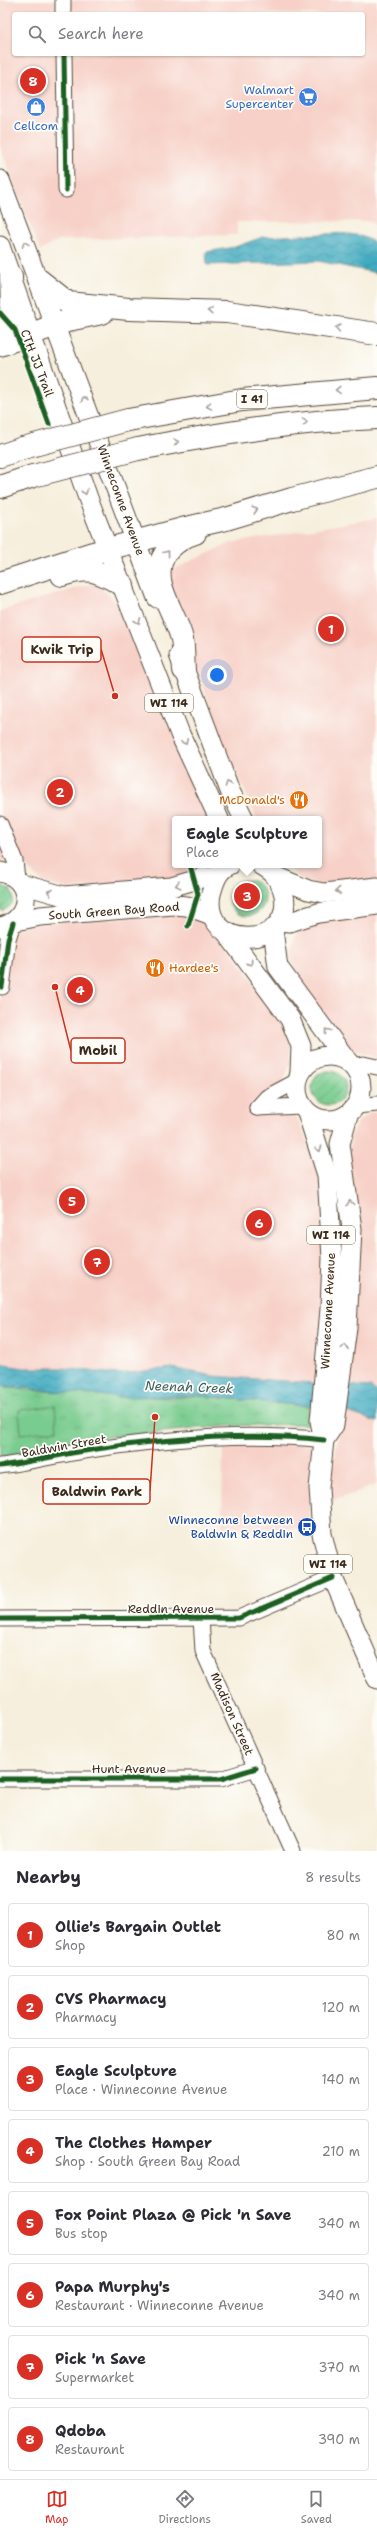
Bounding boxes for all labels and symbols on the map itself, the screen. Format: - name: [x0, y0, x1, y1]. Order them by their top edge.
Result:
- pin: 8: [20, 66, 46, 96]
- place label: Walmart Supercenter: [226, 82, 294, 112]
- supermarket icon: Walmart Supercenter: [297, 86, 319, 108]
- shop icon: Cellcom: [25, 96, 47, 118]
- place label: Cellcom: [14, 118, 58, 134]
- one-way arrow: [21, 241, 29, 248]
- one-way arrow: [207, 306, 213, 315]
- one-way arrow: [335, 324, 342, 333]
- street label: CTH JJ Trail: [17, 327, 57, 399]
- one-way arrow: [335, 386, 341, 395]
- road number: I 41: [237, 390, 267, 408]
- one-way arrow: [80, 396, 89, 403]
- one-way arrow: [206, 401, 212, 409]
- one-way arrow: [302, 418, 308, 427]
- one-way arrow: [173, 438, 180, 446]
- street label: Winneconne Avenue: [93, 442, 149, 558]
- one-way arrow: [81, 488, 89, 495]
- one-way arrow: [252, 506, 259, 515]
- one-way arrow: [162, 550, 169, 557]
- pin: 1: [318, 614, 344, 644]
- one-way arrow: [133, 618, 141, 625]
- callout: Kwik Trip: [22, 637, 101, 662]
- text: Kwik Trip: [31, 641, 94, 658]
- your location: [207, 665, 227, 685]
- road number: WI 114: [145, 694, 193, 712]
- one-way arrow: [180, 738, 188, 746]
- pin: 2: [47, 777, 73, 807]
- one-way arrow: [224, 780, 232, 787]
- restaurant icon: McDonald's: [288, 789, 310, 811]
- place label: McDonald's: [219, 792, 285, 808]
- one-way arrow: [175, 880, 182, 888]
- pin: 3: [234, 881, 260, 911]
- one-way arrow: [335, 887, 341, 896]
- one-way arrow: [46, 889, 53, 897]
- street label: South Green Bay Road: [48, 898, 181, 924]
- restaurant icon: Hardee's: [144, 957, 166, 979]
- one-way arrow: [245, 959, 252, 966]
- place label: Hardee's: [169, 960, 219, 976]
- pin: 4: [67, 975, 93, 1005]
- one-way arrow: [324, 1028, 331, 1035]
- callout: Mobil: [71, 1038, 125, 1063]
- text: Mobil: [79, 1042, 118, 1059]
- one-way arrow: [314, 1145, 323, 1152]
- pin: 5: [59, 1186, 85, 1216]
- one-way arrow: [346, 1200, 355, 1206]
- pin: 6: [246, 1208, 272, 1238]
- road number: WI 114: [307, 1226, 355, 1244]
- pin: 7: [84, 1247, 110, 1277]
- street label: Winneconne Avenue: [317, 1252, 339, 1370]
- one-way arrow: [340, 1344, 349, 1350]
- water label: Neenah Creek: [145, 1377, 234, 1397]
- street label: Baldwin Street: [20, 1431, 108, 1461]
- callout: Baldwin Park: [43, 1479, 150, 1504]
- text: Baldwin Park: [52, 1483, 142, 1500]
- place label: Winneconne between Baldwin & Reddin: [169, 1512, 293, 1542]
- bus stop icon: Winneconne between Baldwin & Reddin: [296, 1516, 318, 1538]
- road number: WI 114: [304, 1555, 352, 1573]
- street label: Reddin Avenue: [128, 1601, 215, 1617]
- street label: Madison Street: [207, 1670, 257, 1758]
- street label: Hunt Avenue: [92, 1761, 166, 1777]

